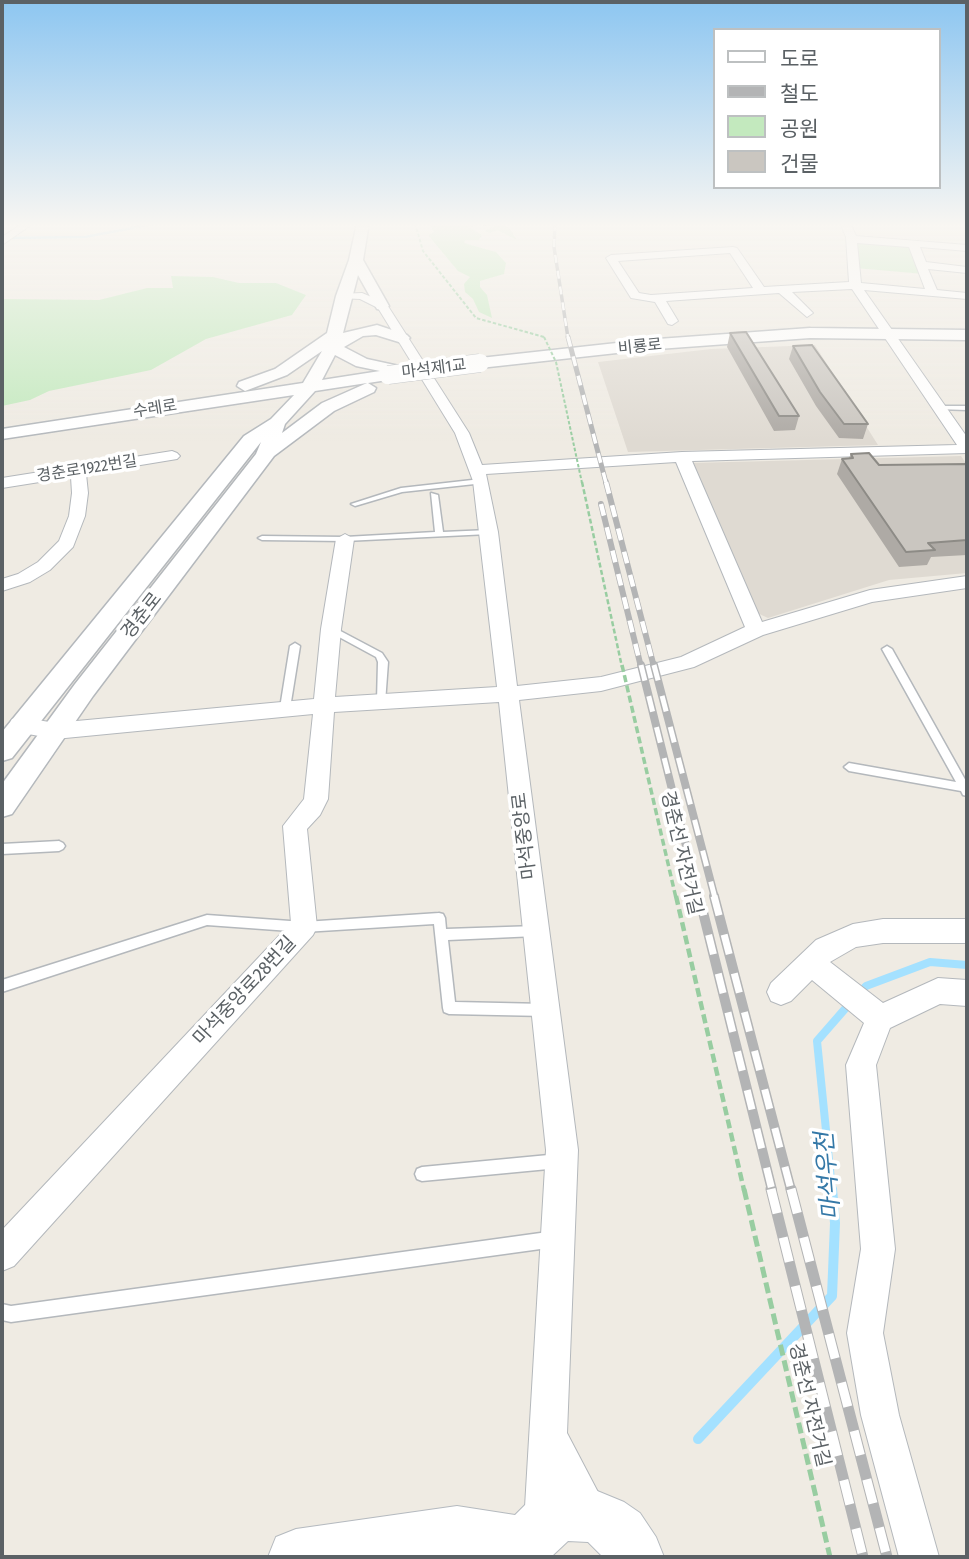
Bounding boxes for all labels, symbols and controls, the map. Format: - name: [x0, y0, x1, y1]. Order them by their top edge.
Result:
- legend: [713, 28, 941, 189]
- text: 도로: [780, 46, 819, 72]
- text: 철도: [780, 81, 819, 107]
- text: 공원: [780, 116, 819, 142]
- text: 건물: [780, 151, 819, 177]
- street label: 비룡로: [617, 335, 663, 359]
- street label: 마석제1교: [401, 356, 467, 382]
- street label: 수레로: [132, 396, 178, 422]
- street label: 경춘로1922번길: [35, 452, 139, 486]
- street label: 경춘로: [117, 588, 167, 644]
- street label: 경춘선 자전거길: [656, 789, 706, 917]
- street label: 마석중앙로: [508, 791, 542, 881]
- street label: 마석중앙로28번길: [189, 932, 301, 1050]
- water label: 마석우천: [811, 1131, 847, 1221]
- street label: 경춘선 자전거길: [784, 1341, 834, 1469]

